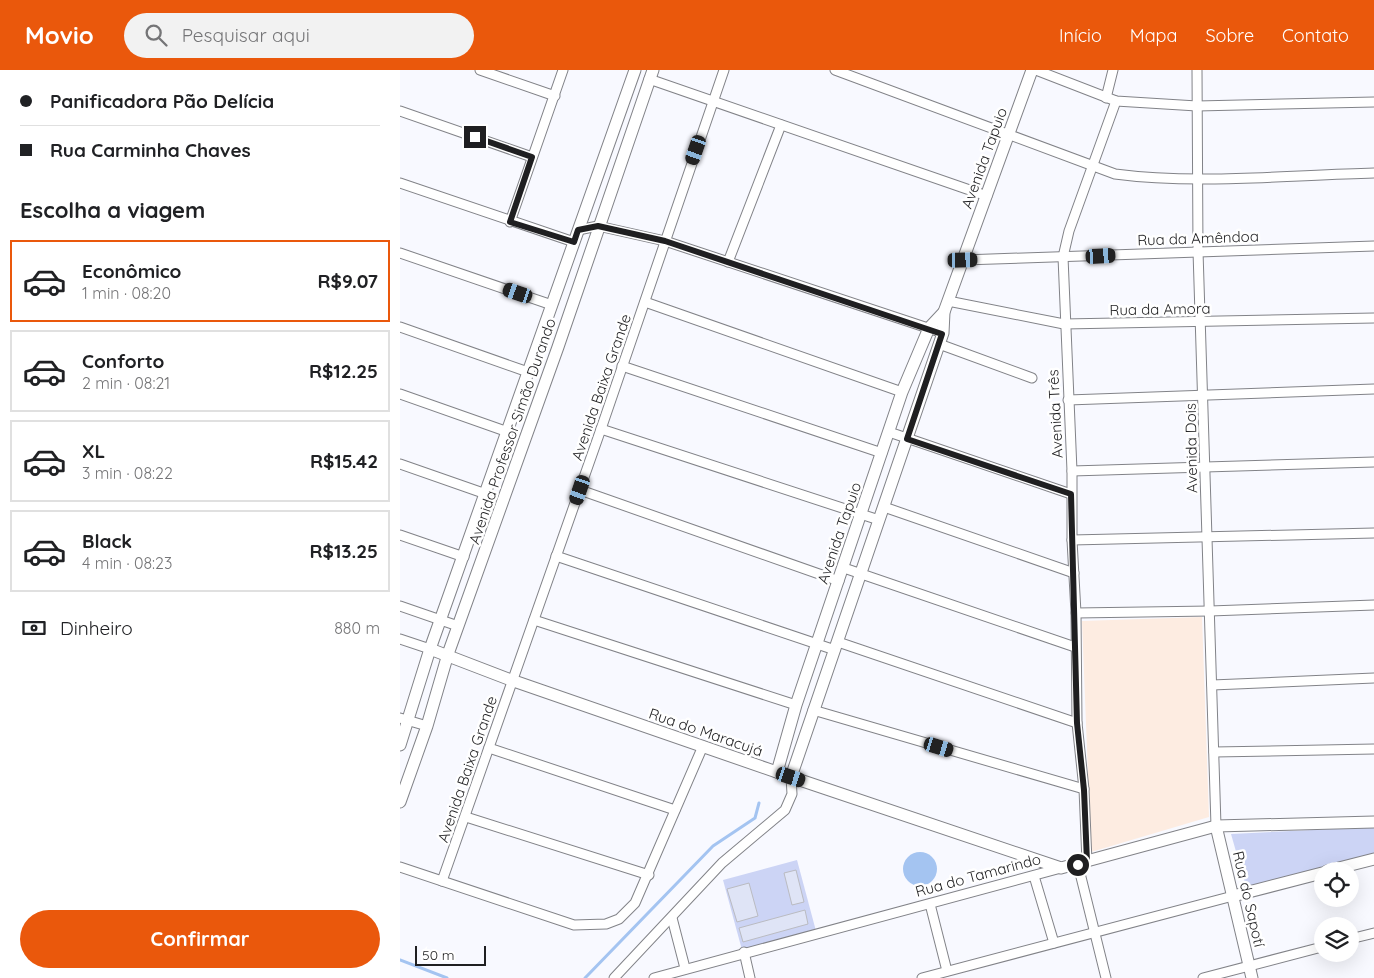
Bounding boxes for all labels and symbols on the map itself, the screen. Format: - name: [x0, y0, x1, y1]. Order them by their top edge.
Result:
- street label: Avenida Tapuio: [957, 105, 1011, 211]
- route end: [464, 126, 486, 148]
- car: [684, 133, 707, 167]
- street label: Rua da Amêndoa: [1137, 226, 1259, 250]
- car: [1085, 248, 1116, 264]
- car: [947, 252, 978, 268]
- car: [501, 281, 534, 305]
- street label: Rua da Amora: [1109, 299, 1211, 319]
- street label: Avenida Baixa Grande: [567, 311, 635, 463]
- street label: Avenida Professor Simão Durando: [464, 315, 560, 547]
- street label: Avenida Três: [1043, 369, 1067, 459]
- street label: Avenida Dois: [1181, 403, 1201, 493]
- car: [568, 473, 591, 507]
- street label: Avenida Tapuio: [813, 480, 865, 586]
- street label: Avenida Baixa Grande: [433, 693, 501, 845]
- street label: Rua do Maracujá: [646, 704, 766, 760]
- car: [922, 735, 955, 759]
- car: [774, 765, 807, 789]
- street label: Rua do Tamarindo: [913, 849, 1043, 901]
- street label: Rua do Sapotí: [1229, 849, 1269, 950]
- route start: [1067, 854, 1089, 876]
- scale bar: [415, 943, 486, 966]

